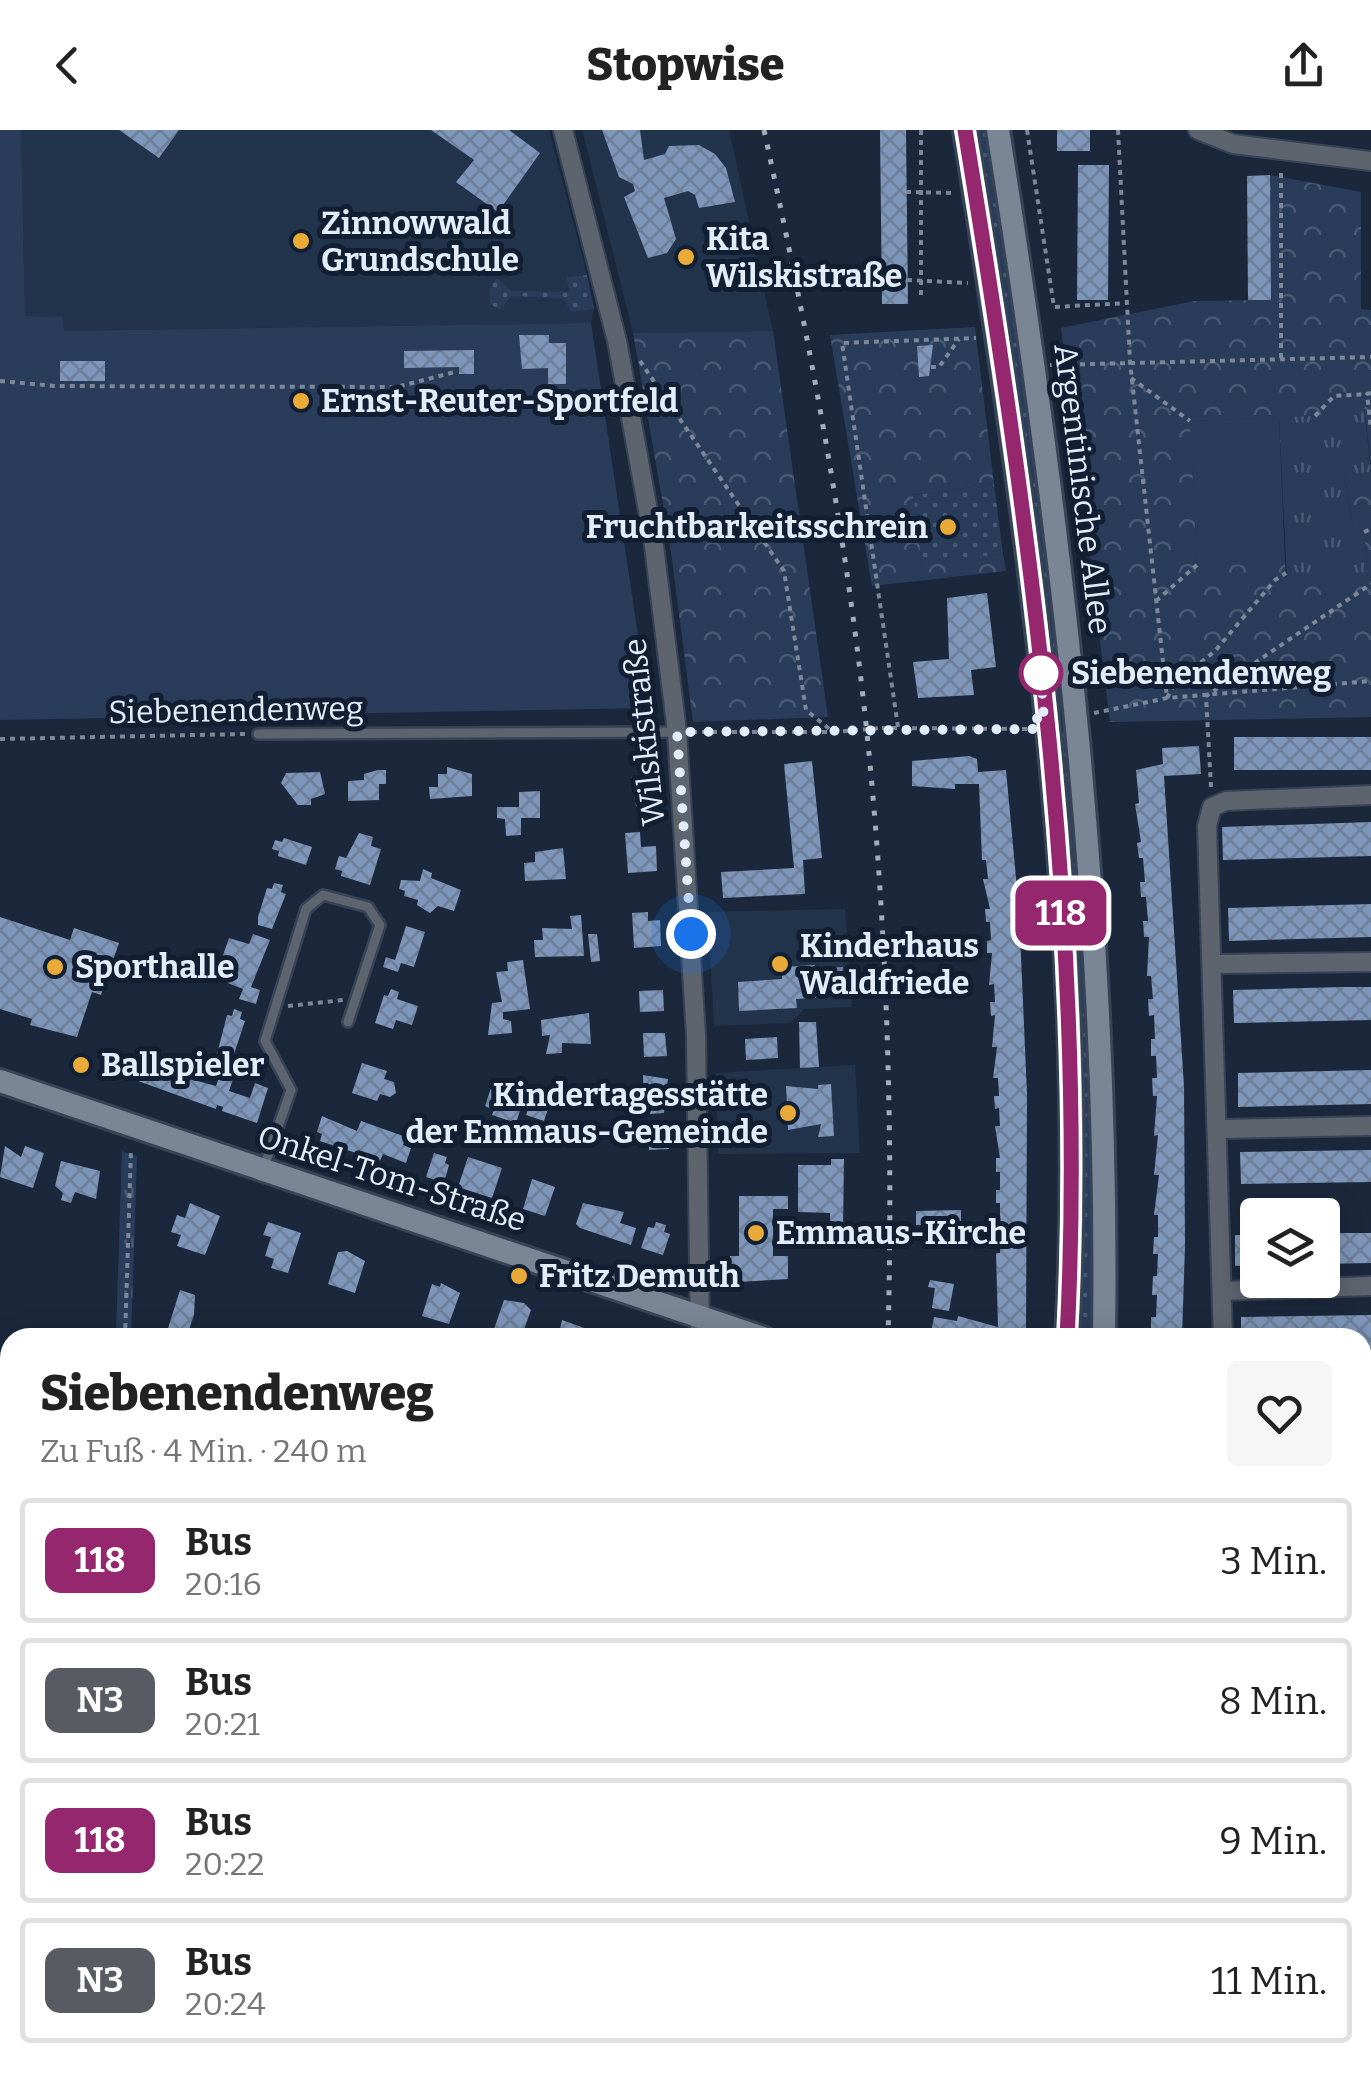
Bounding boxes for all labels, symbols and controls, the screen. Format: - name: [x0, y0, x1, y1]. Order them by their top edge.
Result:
- icon: back: [40, 38, 95, 93]
- text: Stopwise: [586, 38, 785, 92]
- icon: share: [1276, 38, 1331, 93]
- place label: Zinnowwald Grundschule: [321, 204, 519, 279]
- place label: Kita Wilskistraße: [706, 220, 902, 295]
- marker: Zinnowwald Grundschule: [290, 230, 312, 252]
- marker: Kita Wilskistraße: [675, 246, 697, 268]
- street label: Argentinische Allee: [1046, 342, 1120, 636]
- place label: Ernst-Reuter-Sportfeld: [321, 382, 678, 420]
- marker: Ernst-Reuter-Sportfeld: [290, 390, 312, 412]
- place label: Fruchtbarkeitsschrein: [586, 508, 928, 546]
- marker: Fruchtbarkeitsschrein: [937, 516, 959, 538]
- street label: Wilskistraße: [615, 636, 673, 828]
- marker: Siebenendenweg: [1020, 652, 1062, 694]
- place label: Siebenendenweg: [1071, 654, 1331, 692]
- street label: Siebenendenweg: [108, 689, 364, 731]
- line badge: 118: [1004, 880, 1118, 946]
- text: 118: [1035, 892, 1087, 934]
- your location: [666, 909, 716, 959]
- place label: Kinderhaus Waldfriede: [800, 927, 979, 1002]
- place label: Sporthalle: [75, 948, 235, 986]
- marker: Kinderhaus Waldfriede: [769, 953, 791, 975]
- marker: Sporthalle: [44, 956, 66, 978]
- place label: Ballspieler: [101, 1046, 265, 1084]
- marker: Ballspieler: [70, 1054, 92, 1076]
- place label: Kindertagesstätte der Emmaus-Gemeinde: [405, 1076, 768, 1151]
- marker: Kindertagesstätte der Emmaus-Gemeinde: [777, 1102, 799, 1124]
- street label: Onkel-Tom-Straße: [253, 1117, 531, 1239]
- map controls: [1240, 1198, 1340, 1298]
- button: layers: [1240, 1198, 1340, 1298]
- place label: Emmaus-Kirche: [776, 1214, 1026, 1252]
- marker: Emmaus-Kirche: [745, 1222, 767, 1244]
- place label: Fritz Demuth: [539, 1257, 740, 1295]
- marker: Fritz Demuth: [508, 1265, 530, 1287]
- button: heart: [1227, 1361, 1332, 1466]
- text: Siebenendenweg: [40, 1365, 434, 1423]
- text: Zu Fuß · 4 Min. · 240 m: [40, 1432, 367, 1470]
- text: Bus: [185, 1519, 252, 1565]
- text: 3 Min.: [1220, 1538, 1327, 1584]
- text: 118: [74, 1539, 126, 1581]
- text: 20:16: [185, 1565, 261, 1603]
- text: Bus: [185, 1659, 252, 1705]
- text: 8 Min.: [1219, 1678, 1327, 1724]
- text: N3: [76, 1679, 124, 1721]
- text: 20:21: [185, 1705, 260, 1743]
- text: Bus: [185, 1799, 252, 1845]
- text: 9 Min.: [1220, 1818, 1327, 1864]
- text: 118: [74, 1819, 126, 1861]
- text: 20:22: [185, 1845, 265, 1883]
- text: Bus: [185, 1939, 252, 1985]
- text: 11 Min.: [1211, 1958, 1327, 2004]
- text: N3: [76, 1959, 124, 2001]
- text: 20:24: [185, 1985, 266, 2023]

